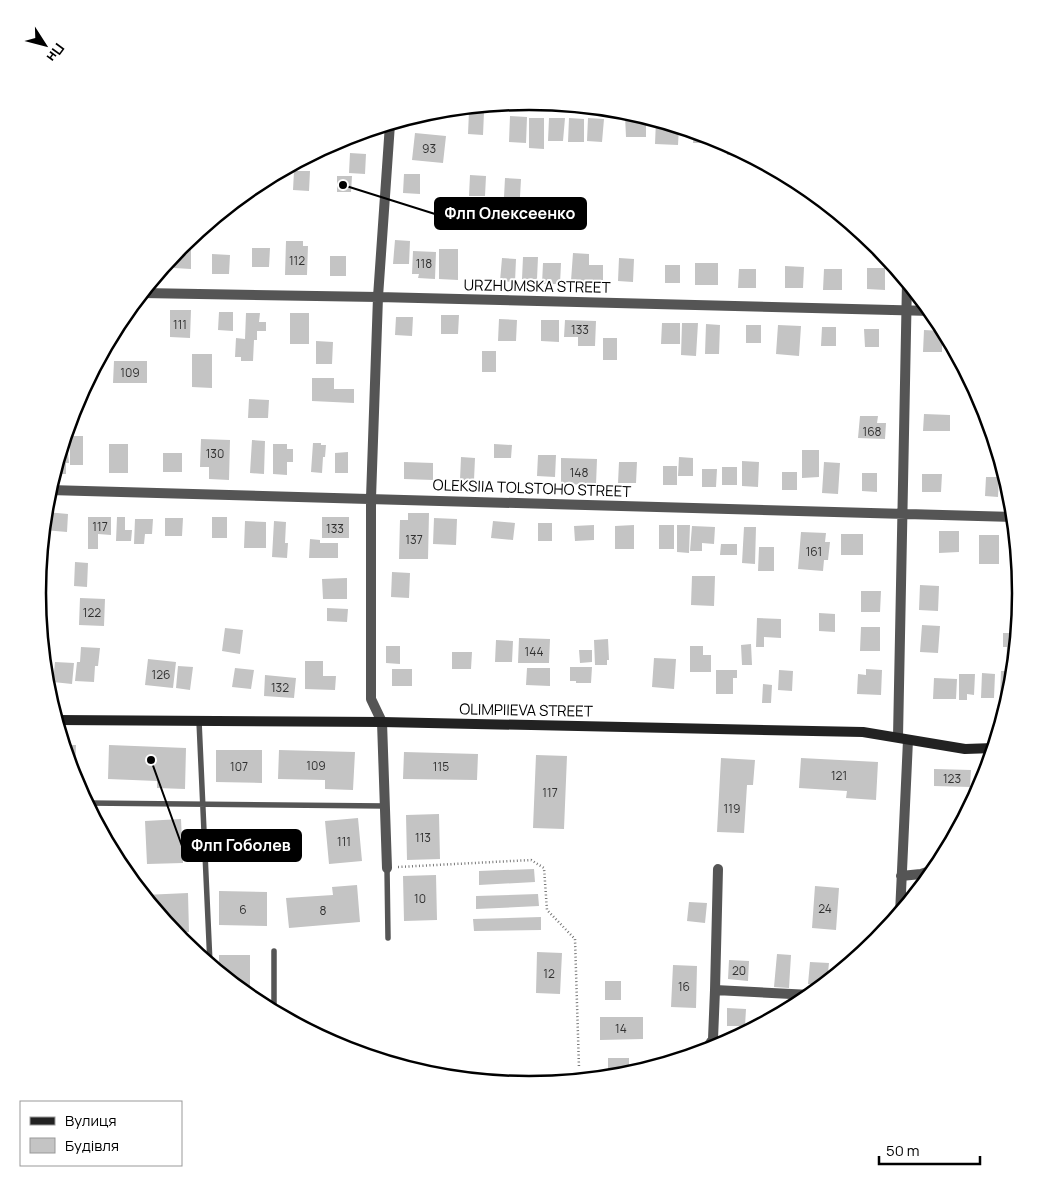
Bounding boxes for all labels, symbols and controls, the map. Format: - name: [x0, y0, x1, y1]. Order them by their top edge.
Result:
- north arrow: [20, 20, 70, 70]
- text: Пн: [43, 40, 69, 66]
- house number: 93: [422, 140, 436, 157]
- callout: Флп Олексеенко: [435, 198, 586, 229]
- text: Флп Олексеенко: [445, 202, 576, 224]
- house number: 112: [289, 252, 305, 269]
- house number: 118: [416, 255, 432, 272]
- street label: URZHUMSKA STREET: [463, 274, 611, 298]
- house number: 111: [173, 316, 187, 333]
- house number: 133: [571, 321, 589, 338]
- house number: 109: [120, 364, 140, 381]
- house number: 168: [862, 423, 882, 440]
- house number: 130: [206, 445, 224, 462]
- house number: 148: [570, 464, 588, 481]
- street label: OLEKSIIA TOLSTOHO STREET: [432, 474, 632, 502]
- house number: 117: [92, 518, 108, 535]
- house number: 133: [326, 520, 344, 537]
- house number: 137: [405, 531, 423, 548]
- house number: 161: [806, 543, 822, 560]
- house number: 122: [83, 604, 101, 621]
- house number: 144: [525, 643, 543, 660]
- house number: 126: [152, 666, 170, 683]
- house number: 132: [271, 679, 289, 696]
- street label: OLIMPIIEVA STREET: [459, 698, 593, 722]
- house number: 109: [306, 757, 326, 774]
- house number: 107: [230, 758, 248, 775]
- house number: 115: [433, 758, 449, 775]
- house number: 121: [831, 767, 847, 784]
- house number: 123: [943, 770, 961, 787]
- house number: 117: [542, 784, 558, 801]
- house number: 119: [724, 800, 740, 817]
- house number: 113: [415, 829, 431, 846]
- callout: Флп Гоболев: [182, 830, 301, 861]
- house number: 111: [337, 833, 351, 850]
- text: Флп Гоболев: [191, 834, 291, 856]
- house number: 10: [414, 890, 426, 907]
- house number: 24: [818, 900, 832, 917]
- house number: 6: [239, 901, 247, 918]
- house number: 8: [320, 902, 327, 919]
- house number: 20: [732, 962, 746, 979]
- house number: 12: [543, 965, 555, 982]
- house number: 16: [678, 978, 690, 995]
- house number: 14: [615, 1020, 627, 1037]
- legend: [20, 1101, 182, 1166]
- text: Вулиця: [65, 1110, 117, 1131]
- scale bar: [879, 1134, 980, 1166]
- text: Будівля: [65, 1135, 119, 1156]
- text: 50 m: [886, 1140, 920, 1161]

